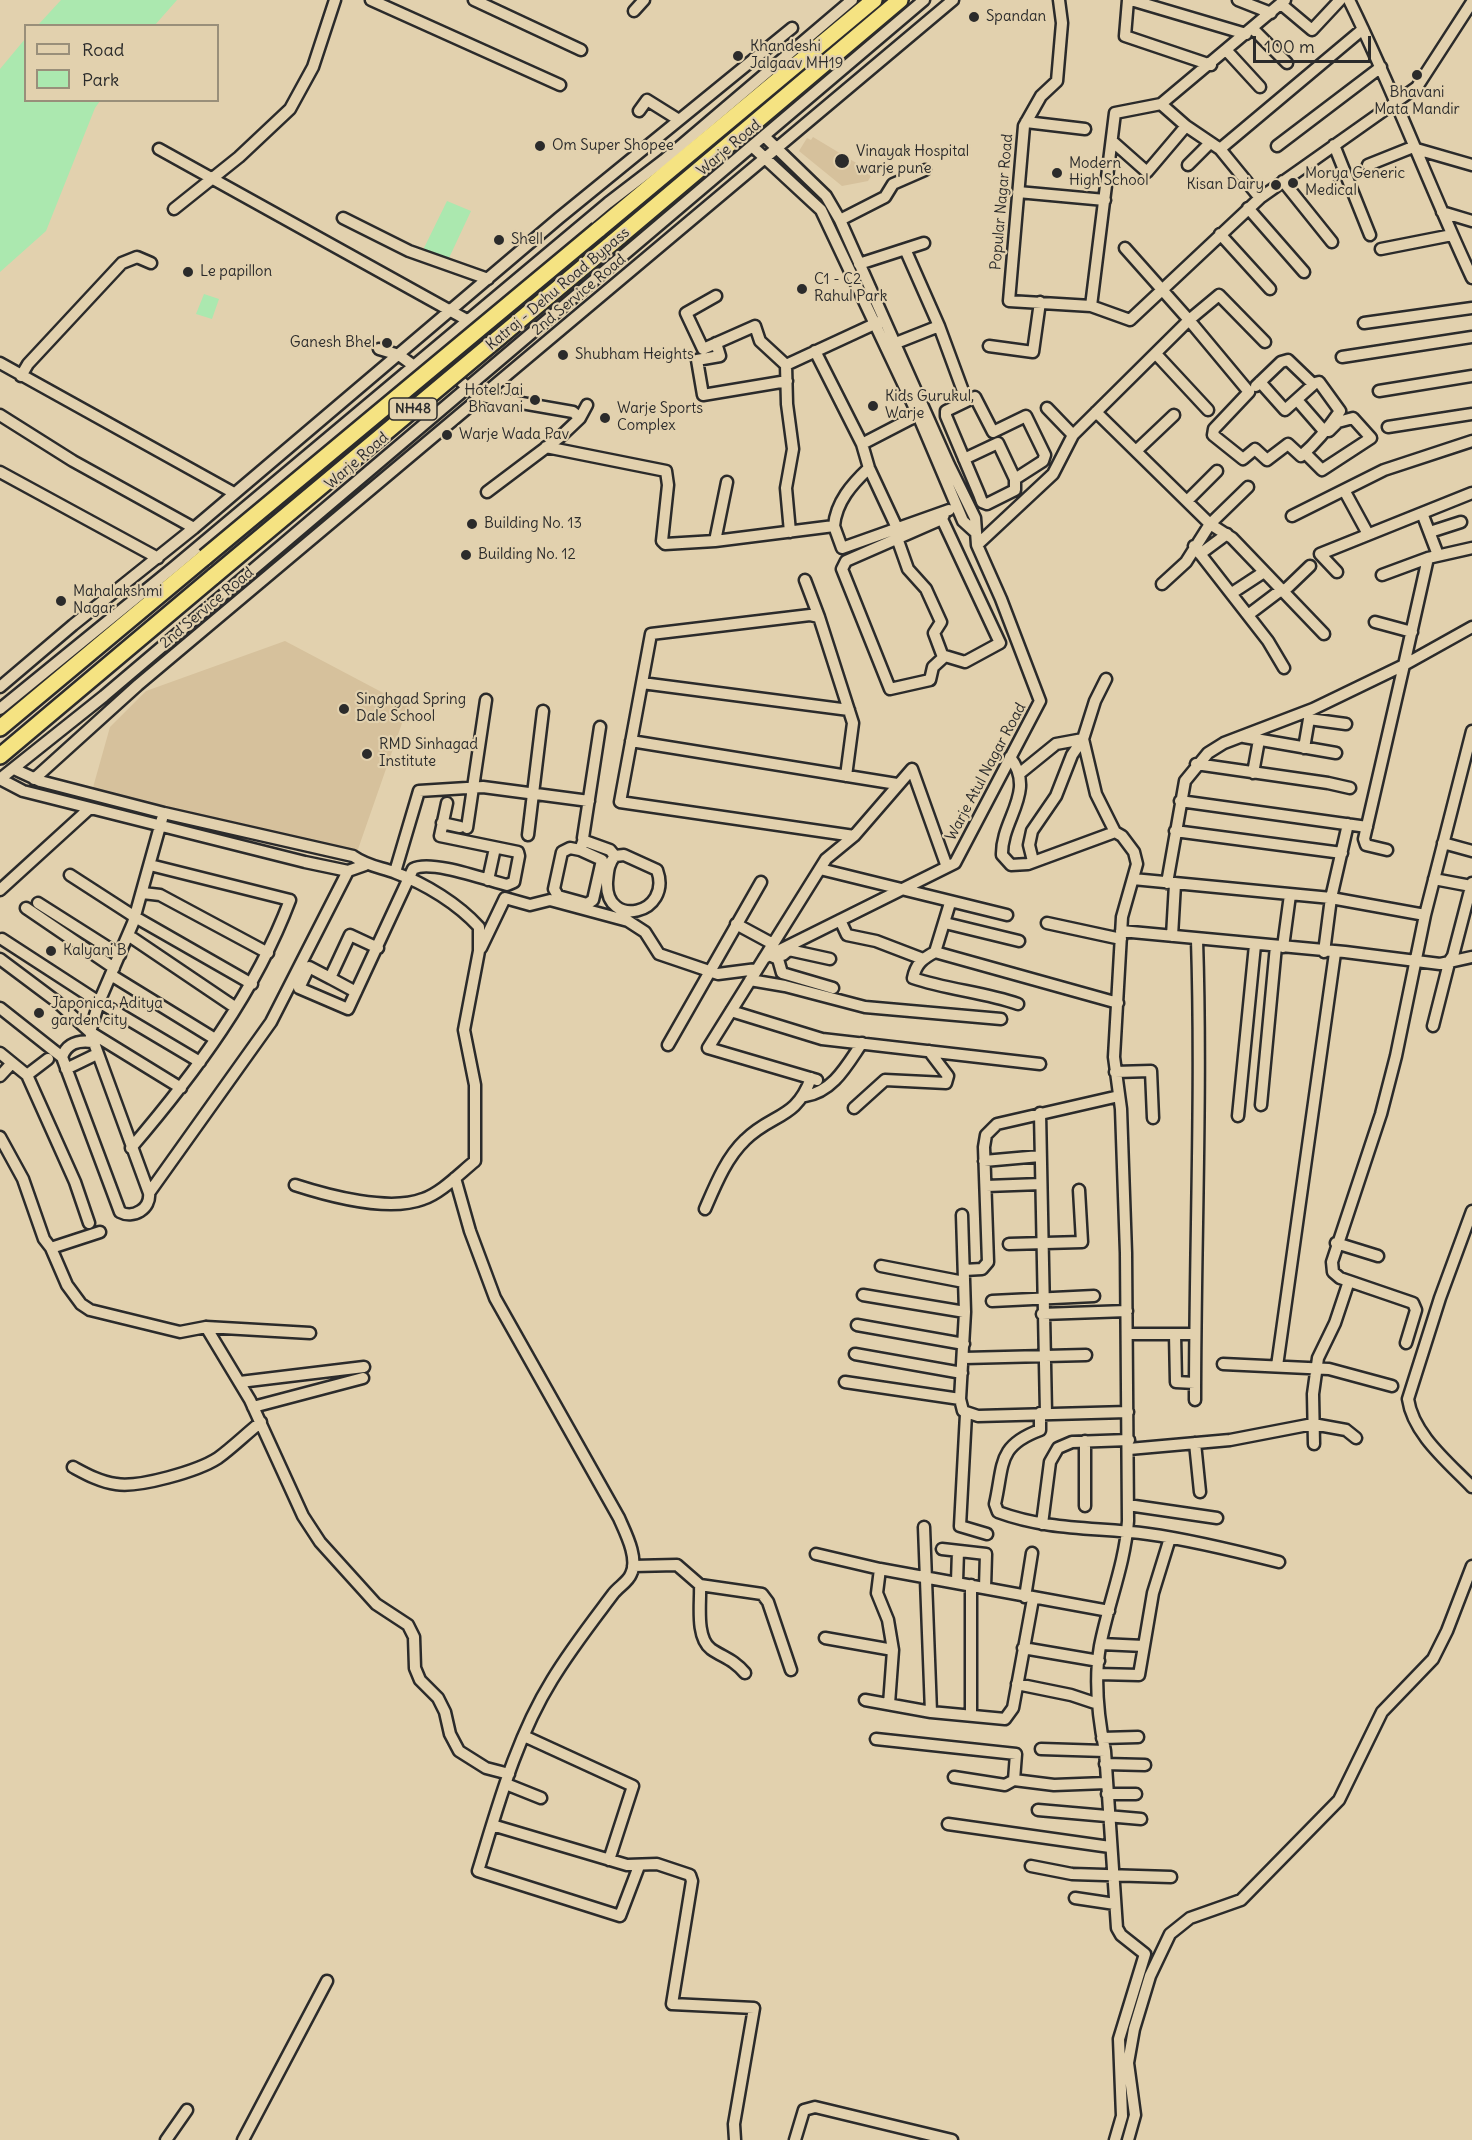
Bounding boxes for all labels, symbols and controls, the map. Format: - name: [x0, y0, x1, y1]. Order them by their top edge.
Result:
- place label: Spandan: [986, 8, 1046, 26]
- marker: Spandan: [967, 10, 981, 24]
- legend: [24, 24, 219, 102]
- scale bar: [1256, 24, 1374, 62]
- text: 100 m: [1264, 35, 1315, 58]
- text: Road: [82, 38, 124, 61]
- place label: Khandeshi Jalgaav MH19: [750, 38, 843, 73]
- marker: Khandeshi Jalgaav MH19: [731, 49, 745, 63]
- text: Park: [82, 68, 119, 91]
- marker: Bhavani Mata Mandir: [1410, 68, 1424, 82]
- place label: Bhavani Mata Mandir: [1374, 84, 1460, 119]
- street label: Warje Road: [693, 116, 765, 180]
- street label: Popular Nagar Road: [987, 133, 1017, 271]
- place label: Om Super Shopee: [552, 137, 674, 155]
- marker: Om Super Shopee: [533, 139, 547, 153]
- place label: Vinayak Hospital warje pune: [856, 143, 969, 178]
- marker: Vinayak Hospital warje pune: [833, 152, 851, 170]
- place label: Modern High School: [1069, 155, 1149, 190]
- place label: Morya Generic Medical: [1305, 165, 1405, 200]
- marker: Modern High School: [1050, 166, 1064, 180]
- place label: Kisan Dairy: [1187, 176, 1264, 194]
- marker: Morya Generic Medical: [1286, 176, 1300, 190]
- marker: Kisan Dairy: [1269, 178, 1283, 192]
- street label: Katraj - Dehu Road Bypass: [483, 224, 633, 354]
- place label: Shell: [511, 231, 543, 249]
- marker: Shell: [492, 233, 506, 247]
- street label: 2nd Service Road: [529, 251, 629, 339]
- place label: Le papillon: [200, 263, 272, 281]
- marker: Le papillon: [181, 265, 195, 279]
- place label: C1 - C2 Rahul Park: [814, 271, 887, 306]
- marker: C1 - C2 Rahul Park: [795, 282, 809, 296]
- place label: Ganesh Bhel: [290, 334, 375, 352]
- marker: Ganesh Bhel: [380, 336, 394, 350]
- place label: Shubham Heights: [575, 346, 694, 364]
- marker: Shubham Heights: [556, 348, 570, 362]
- place label: Hotel Jai Bhavani: [464, 382, 523, 417]
- place label: Kids Gurukul, Warje: [885, 388, 974, 423]
- marker: Hotel Jai Bhavani: [528, 393, 542, 407]
- road number: NH48: [389, 398, 437, 420]
- marker: Kids Gurukul, Warje: [866, 399, 880, 413]
- place label: Warje Sports Complex: [617, 400, 703, 435]
- marker: Warje Sports Complex: [598, 411, 612, 425]
- place label: Warje Wada Pav: [459, 426, 569, 444]
- marker: Warje Wada Pav: [440, 428, 454, 442]
- street label: Warje Road: [322, 429, 392, 493]
- place label: Building No. 13: [484, 515, 582, 533]
- marker: Building No. 13: [465, 517, 479, 531]
- place label: Building No. 12: [478, 546, 576, 564]
- marker: Building No. 12: [459, 548, 473, 562]
- street label: 2nd Service Road: [157, 564, 257, 652]
- place label: Mahalakshmi Nagar: [73, 583, 162, 618]
- marker: Mahalakshmi Nagar: [54, 594, 68, 608]
- place label: Singhgad Spring Dale School: [356, 691, 466, 726]
- street label: Warje Atul Nagar Road: [942, 700, 1030, 844]
- marker: Singhgad Spring Dale School: [337, 702, 351, 716]
- place label: RMD Sinhagad Institute: [379, 736, 478, 771]
- marker: RMD Sinhagad Institute: [360, 747, 374, 761]
- place label: Kalyani B: [63, 942, 127, 960]
- marker: Kalyani B: [44, 944, 58, 958]
- place label: Japonica, Aditya garden city: [51, 995, 163, 1030]
- marker: Japonica, Aditya garden city: [32, 1006, 46, 1020]

